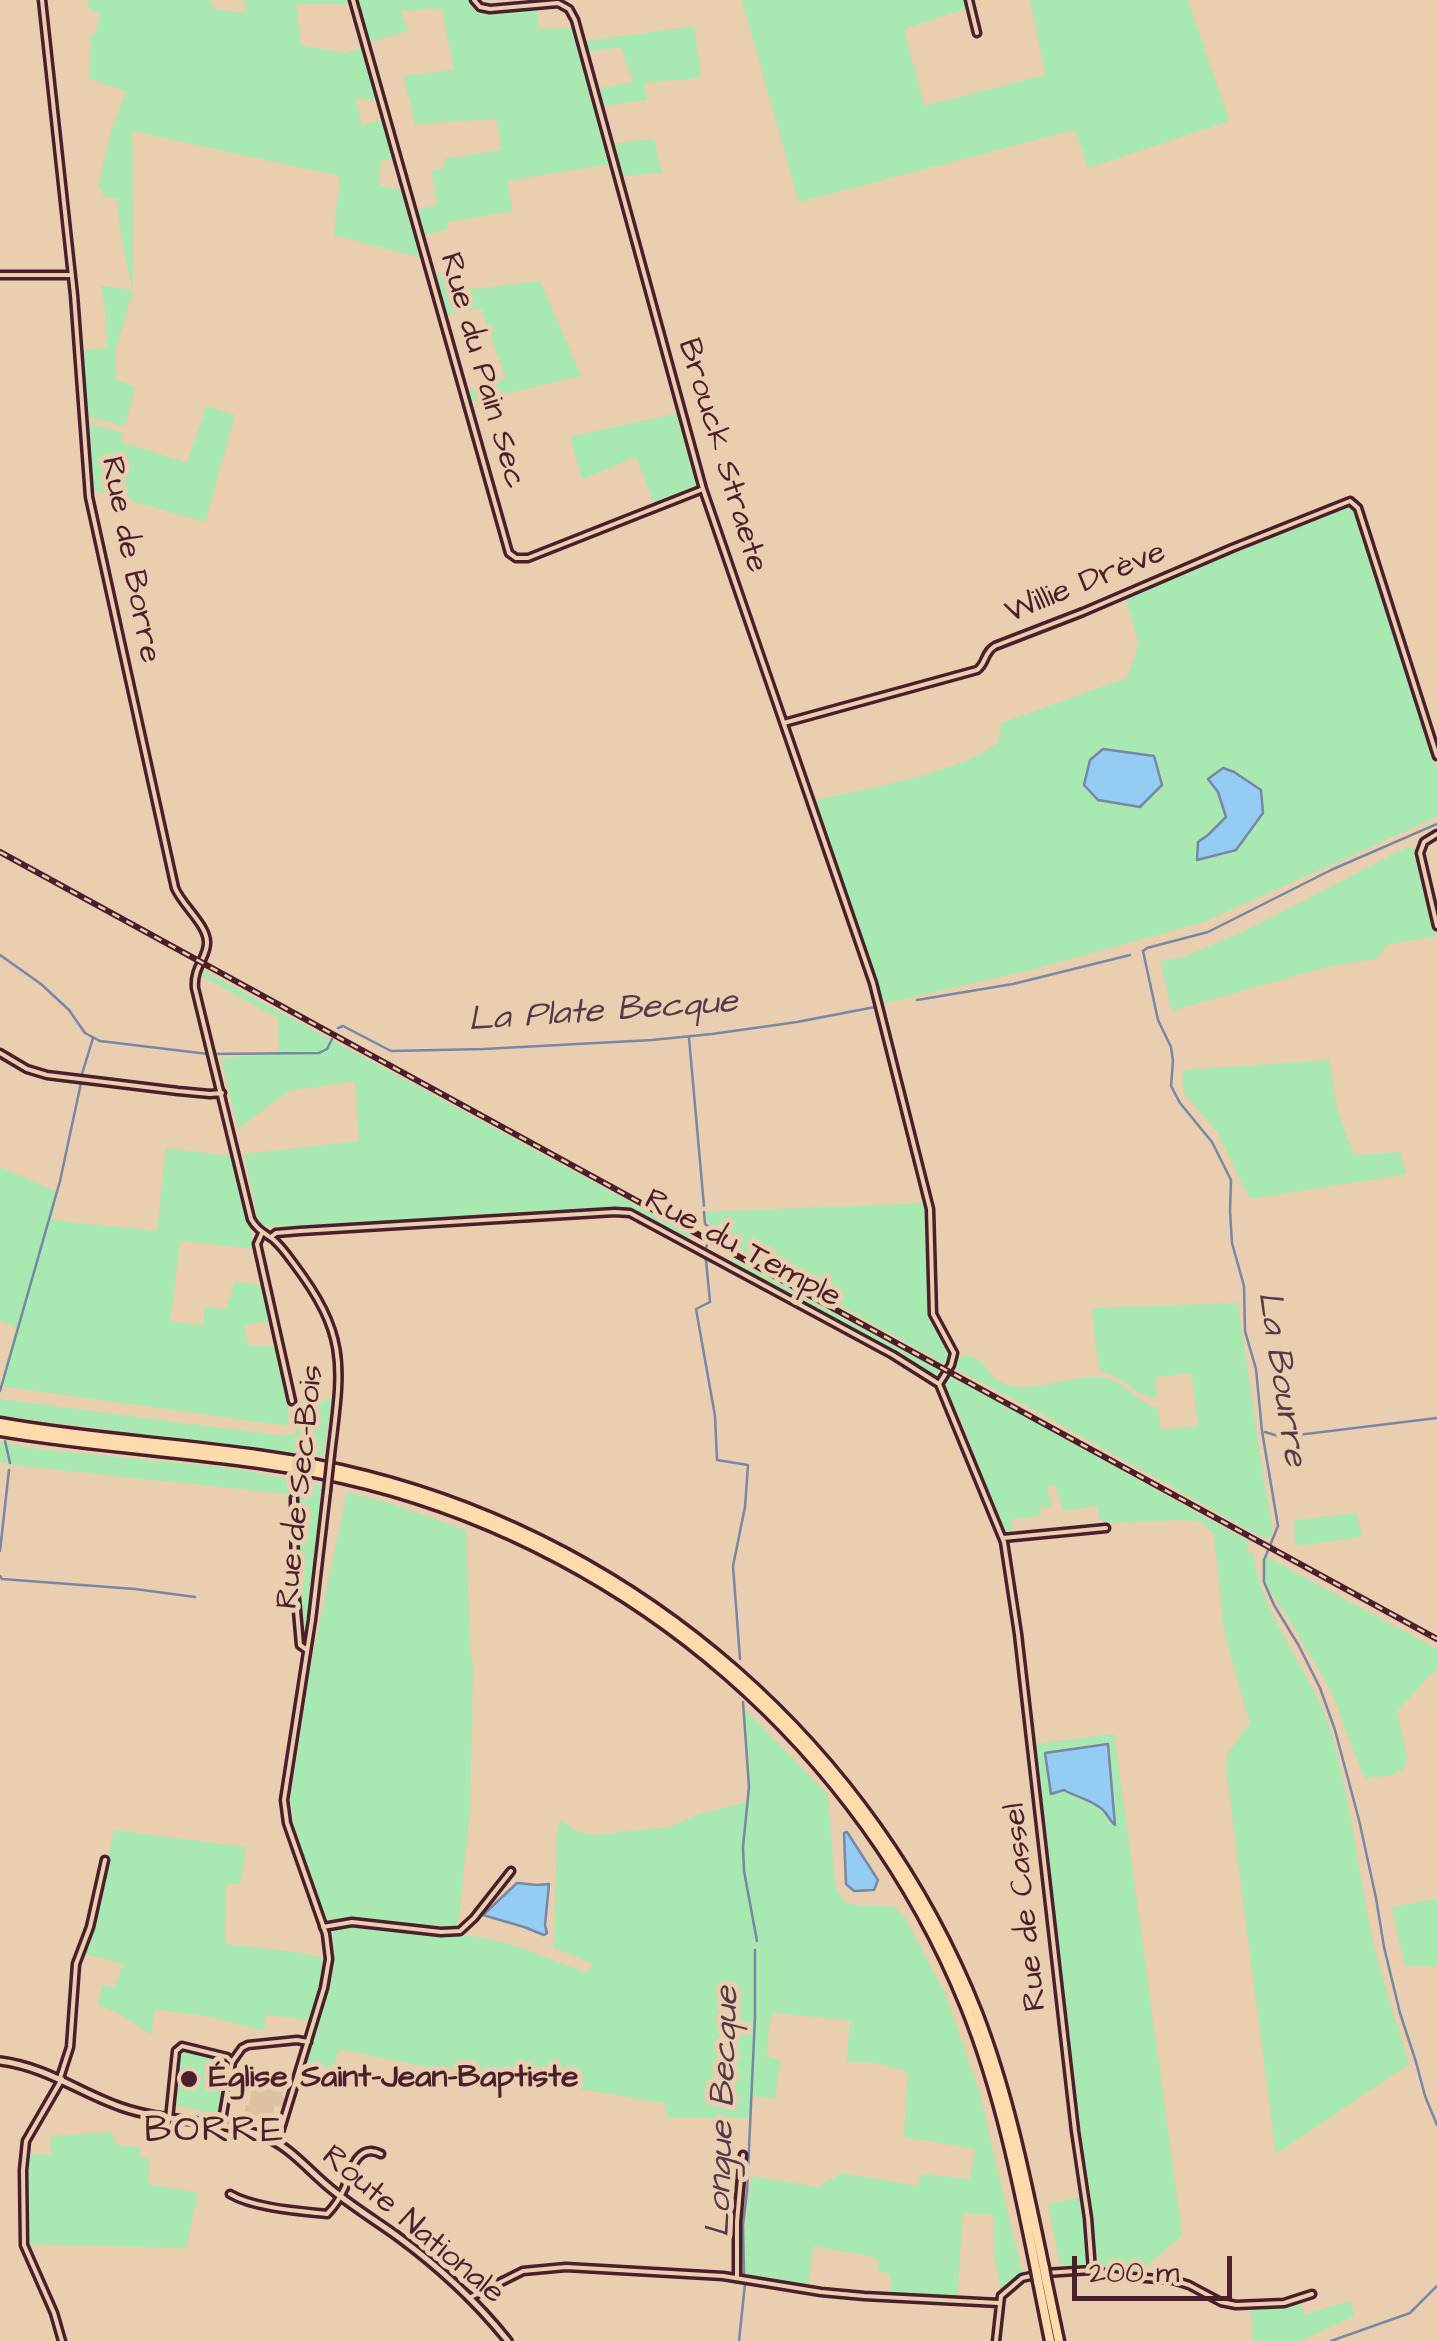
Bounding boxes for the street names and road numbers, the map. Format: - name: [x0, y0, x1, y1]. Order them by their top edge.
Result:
- street label: Rue du Pain Sec: [429, 249, 533, 493]
- street label: Brouck Straete: [667, 334, 775, 578]
- street label: Rue de Borre: [90, 454, 168, 666]
- street label: Willie Drève: [1000, 534, 1172, 634]
- street label: Rue du Temple: [637, 1182, 847, 1318]
- street label: Rue de Sec-Bois: [270, 1363, 334, 1611]
- street label: Rue de Cassel: [997, 1801, 1057, 2013]
- street label: Route Nationale: [313, 2138, 511, 2314]

